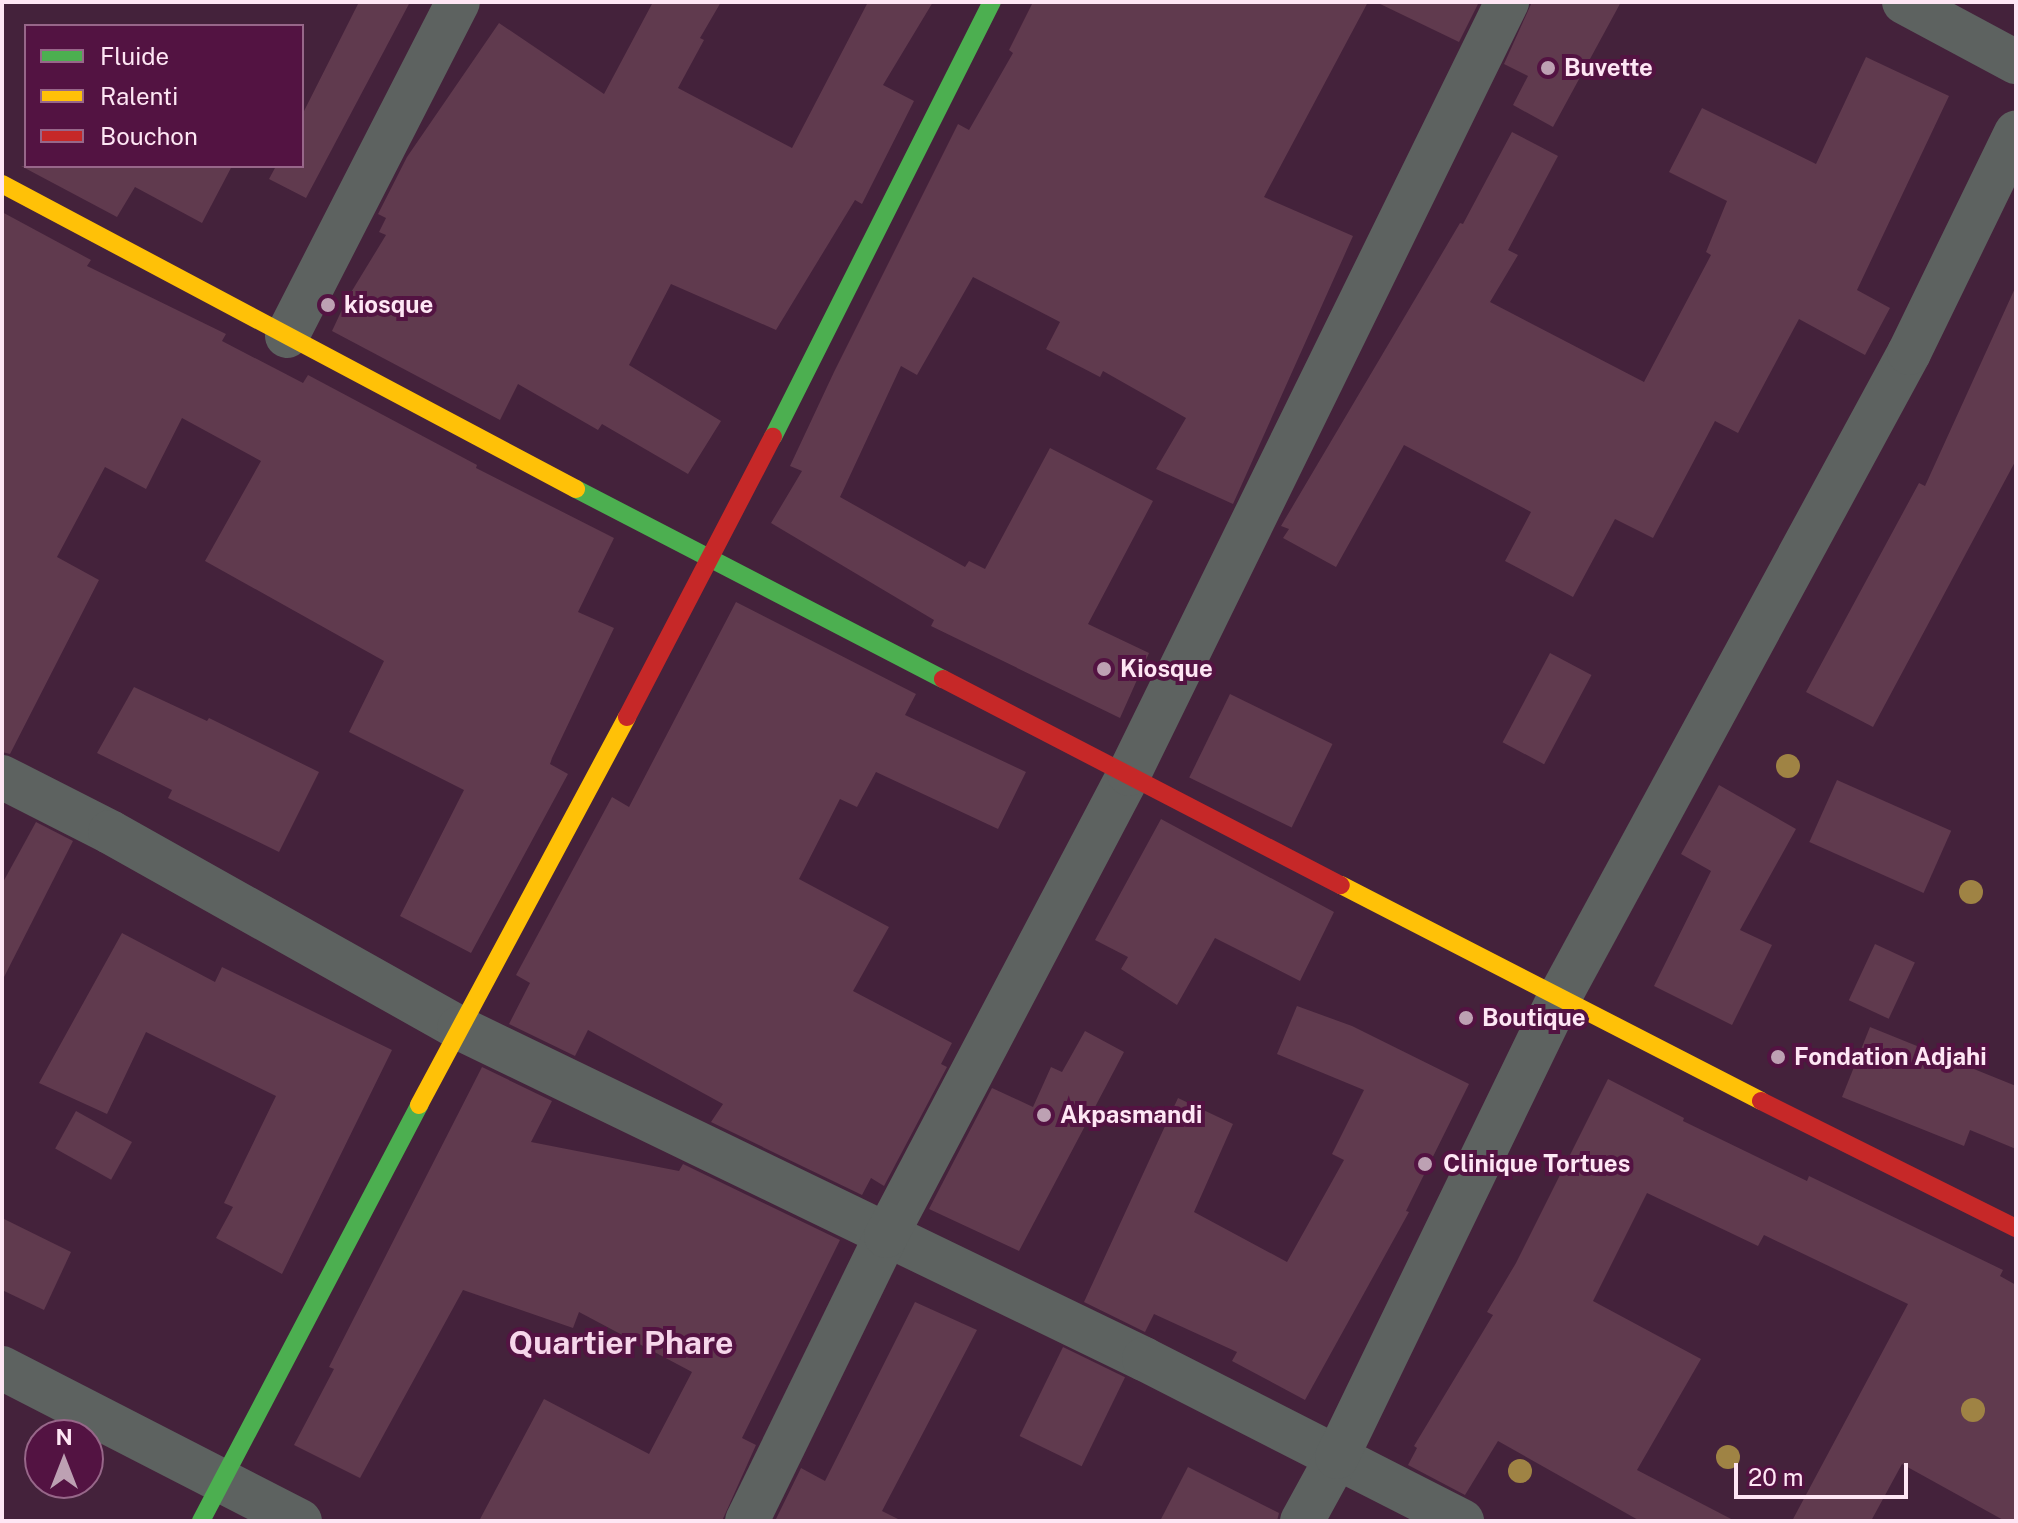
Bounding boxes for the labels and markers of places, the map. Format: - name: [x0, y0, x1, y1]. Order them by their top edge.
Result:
- place label: Buvette: [1564, 54, 1653, 82]
- marker: Buvette: [1539, 59, 1557, 77]
- place label: kiosque: [344, 291, 433, 319]
- marker: kiosque: [319, 296, 337, 314]
- place label: Kiosque: [1120, 655, 1213, 683]
- marker: Kiosque: [1095, 660, 1113, 678]
- place label: Boutique: [1482, 1004, 1586, 1032]
- marker: Boutique: [1457, 1009, 1475, 1027]
- place label: Fondation Adjahi: [1794, 1043, 1987, 1071]
- marker: Fondation Adjahi: [1769, 1048, 1787, 1066]
- place label: Akpasmandi: [1060, 1101, 1202, 1129]
- marker: Akpasmandi: [1035, 1106, 1053, 1124]
- place label: Clinique Tortues: [1443, 1150, 1630, 1178]
- marker: Clinique Tortues: [1414, 1153, 1436, 1175]

